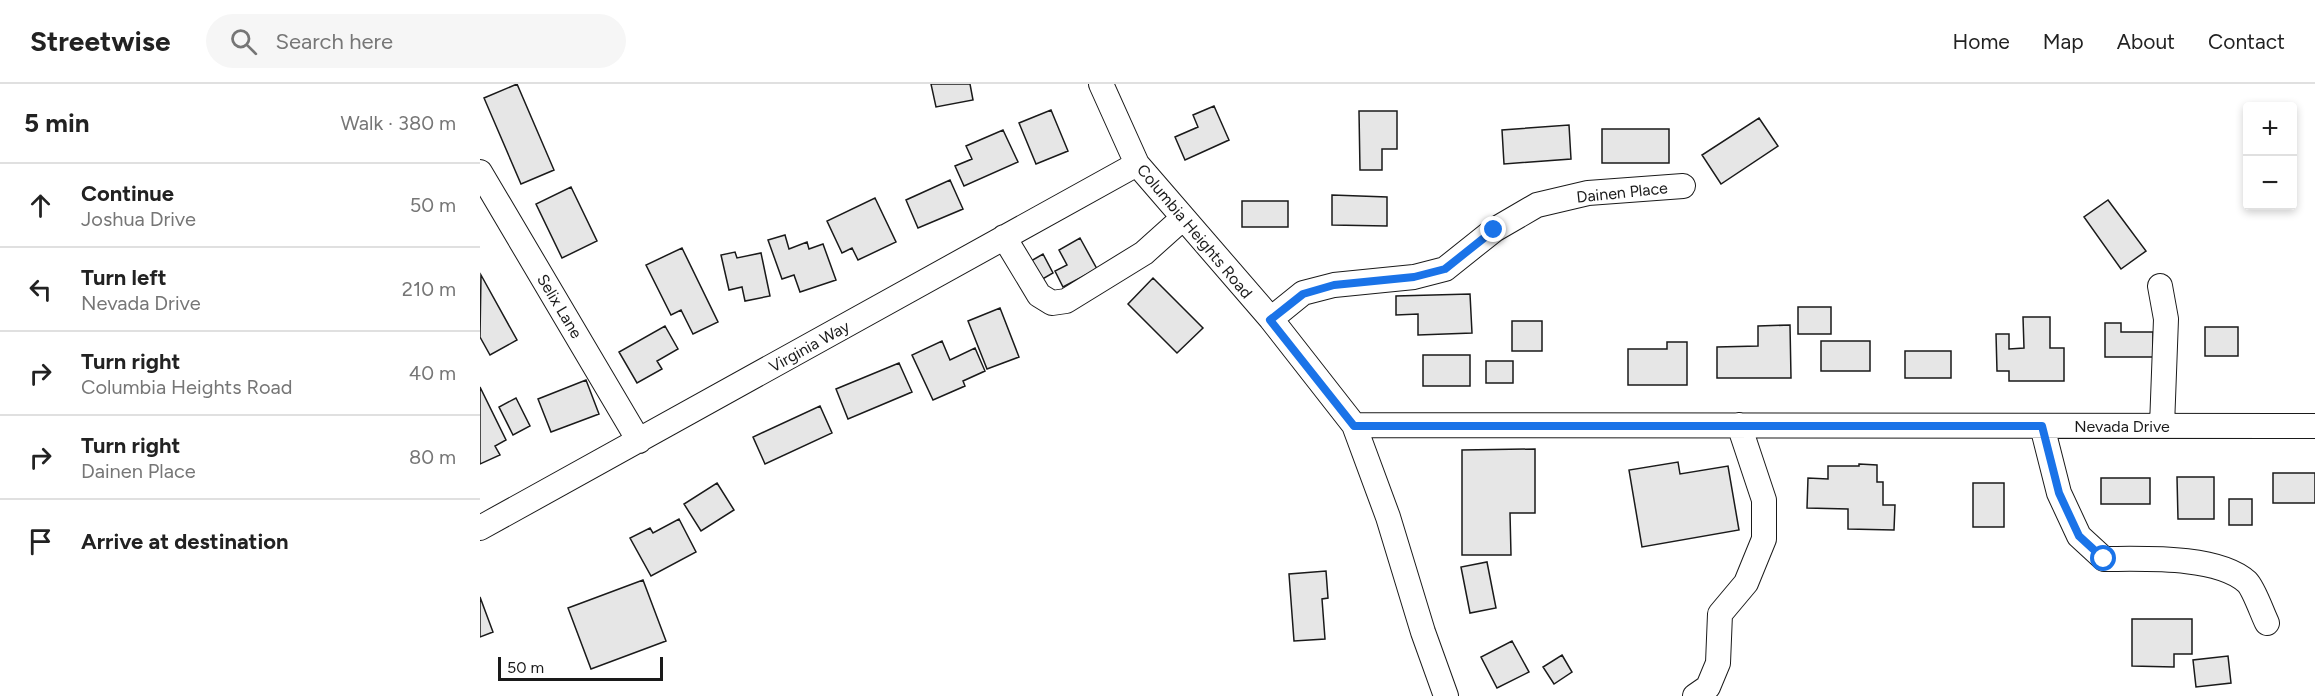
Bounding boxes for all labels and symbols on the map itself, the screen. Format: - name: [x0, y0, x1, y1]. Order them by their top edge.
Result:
- street label: Columbia Heights Road: [1133, 160, 1256, 302]
- street label: Dainen Place: [1575, 178, 1669, 207]
- route end: [1480, 216, 1506, 242]
- street label: Selix Lane: [533, 271, 586, 342]
- street label: Virginia Way: [766, 316, 853, 376]
- street label: Nevada Drive: [2074, 417, 2170, 436]
- route start: [2090, 545, 2116, 571]
- scale bar: [498, 654, 663, 682]

